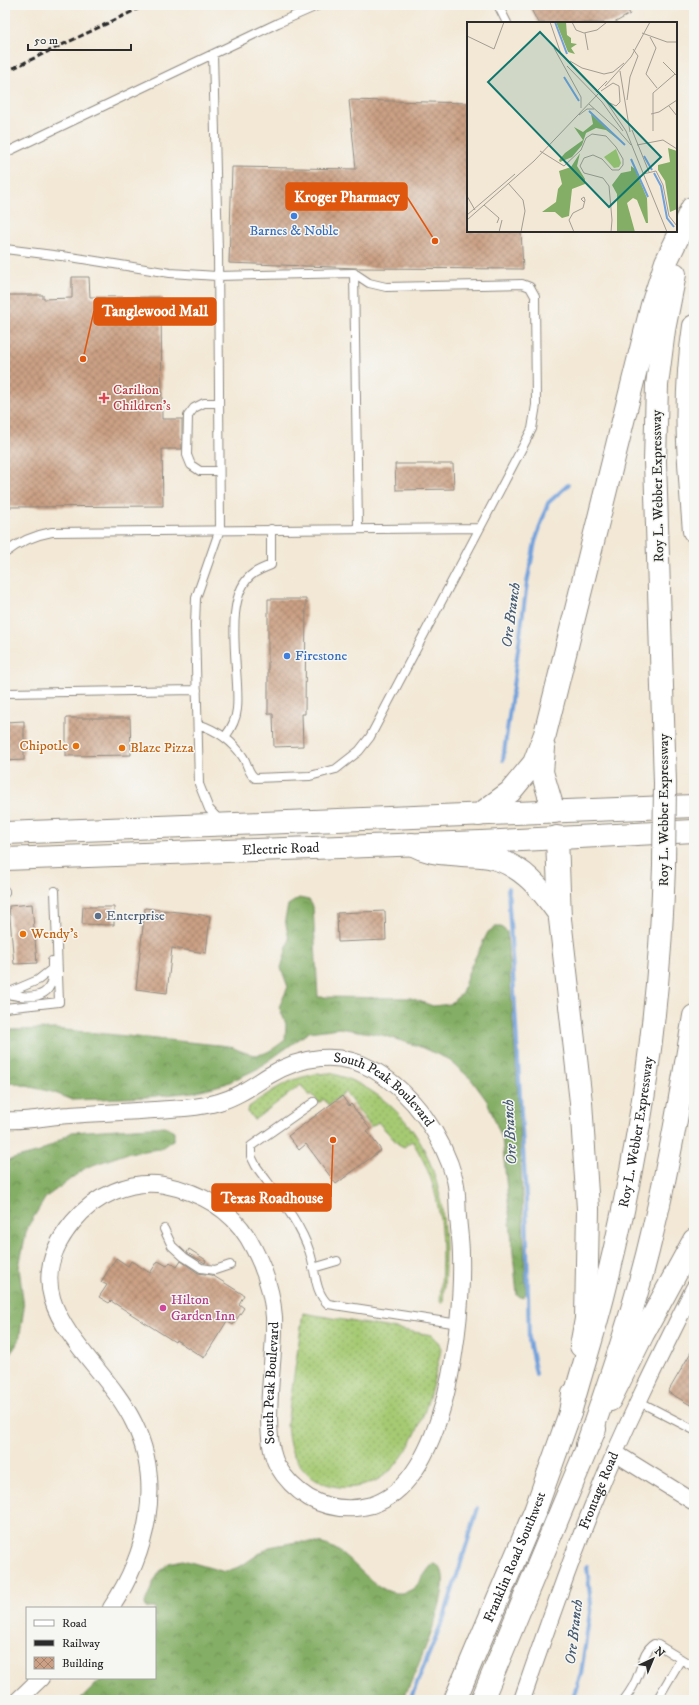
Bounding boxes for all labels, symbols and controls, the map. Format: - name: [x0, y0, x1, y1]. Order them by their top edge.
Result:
- inset map: [467, 22, 677, 232]
- scale bar: [28, 26, 131, 52]
- text: 50 m: [34, 33, 58, 48]
- callout: Kroger Pharmacy: [286, 183, 407, 210]
- text: Kroger Pharmacy: [294, 188, 401, 207]
- marker: Barnes & Noble: [289, 211, 299, 221]
- place label: Barnes & Noble: [250, 222, 339, 240]
- callout: Tanglewood Mall: [94, 298, 216, 325]
- text: Tanglewood Mall: [101, 302, 209, 321]
- place label: Carilion Children's: [113, 381, 171, 415]
- marker: Carilion Children's: [98, 392, 110, 404]
- street label: Roy L. Webber Expressway: [648, 409, 668, 563]
- water label: Ore Branch: [497, 581, 525, 649]
- place label: Firestone: [295, 647, 347, 665]
- marker: Firestone: [282, 651, 292, 661]
- street label: Roy L. Webber Expressway: [655, 733, 673, 886]
- place label: Chipotle: [19, 737, 68, 755]
- place label: Blaze Pizza: [130, 739, 194, 757]
- marker: Chipotle: [71, 741, 81, 751]
- marker: Blaze Pizza: [117, 743, 127, 753]
- street label: Electric Road: [242, 839, 320, 860]
- place label: Enterprise: [106, 907, 165, 925]
- marker: Enterprise: [93, 911, 103, 921]
- place label: Wendy's: [30, 925, 78, 943]
- marker: Wendy's: [18, 929, 28, 939]
- street label: South Peak Boulevard: [333, 1049, 438, 1130]
- street label: Roy L. Webber Expressway: [615, 1055, 658, 1209]
- water label: Ore Branch: [499, 1099, 521, 1165]
- callout: Texas Roadhouse: [212, 1184, 331, 1211]
- text: Texas Roadhouse: [220, 1189, 324, 1208]
- place label: Hilton Garden Inn: [171, 1291, 236, 1325]
- marker: Hilton Garden Inn: [158, 1303, 168, 1313]
- street label: South Peak Boulevard: [260, 1322, 283, 1445]
- street label: Frontage Road: [575, 1449, 623, 1532]
- street label: Franklin Road Southwest: [480, 1489, 550, 1625]
- water label: Ore Branch: [561, 1598, 587, 1666]
- legend: [26, 1607, 156, 1679]
- text: Road: [62, 1616, 87, 1631]
- text: Railway: [62, 1636, 100, 1651]
- north arrow: [633, 1639, 673, 1679]
- text: N: [651, 1644, 667, 1661]
- text: Building: [62, 1656, 103, 1671]

